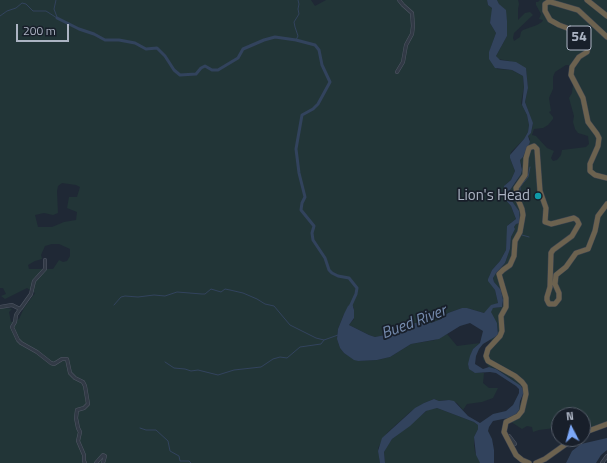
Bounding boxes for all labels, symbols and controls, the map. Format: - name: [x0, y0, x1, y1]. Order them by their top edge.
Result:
- scale bar: [18, 16, 71, 42]
- text: 200 m: [23, 21, 56, 40]
- road number: 54: [567, 26, 591, 50]
- place label: Lion's Head: [457, 187, 530, 205]
- marker: Lion's Head: [533, 191, 543, 201]
- water label: Bued River: [379, 302, 449, 344]
- north arrow: [551, 407, 591, 447]
- text: N: [565, 408, 574, 424]

